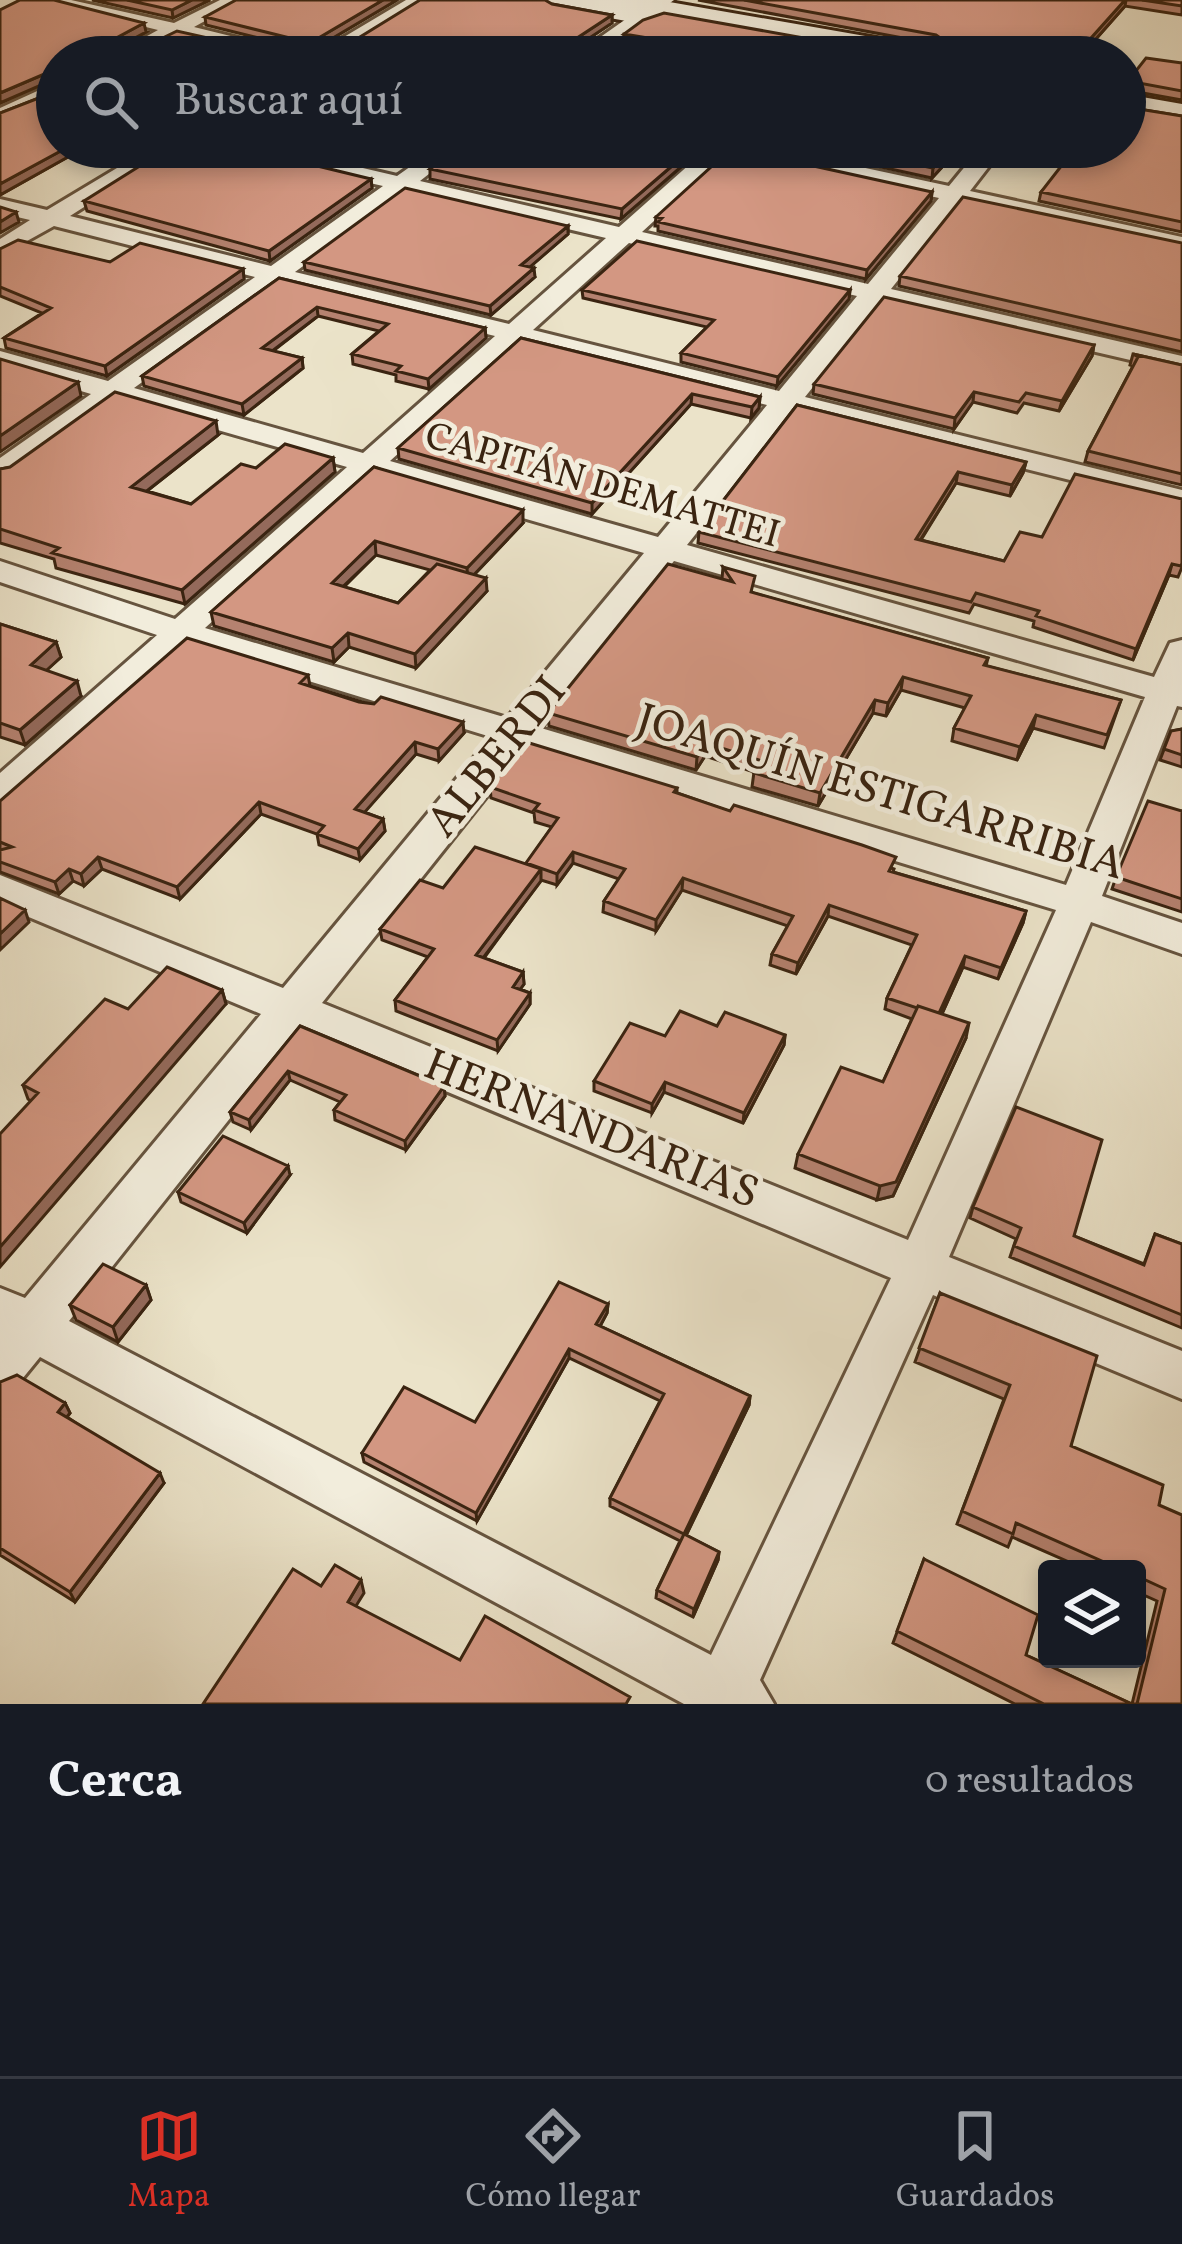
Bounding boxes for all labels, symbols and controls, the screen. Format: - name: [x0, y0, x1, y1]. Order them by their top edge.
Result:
- search box: [36, 36, 1146, 168]
- icon: search: [78, 69, 144, 135]
- text: Buscar aquí: [174, 71, 403, 134]
- street label: CAPITÁN DEMATTEI: [418, 411, 786, 563]
- street label: ALBERDI: [413, 664, 583, 852]
- street label: JOAQUÍN ESTIGARRIBIA: [629, 690, 1131, 898]
- street label: HERNANDARIAS: [414, 1035, 768, 1227]
- map controls: [1038, 1560, 1146, 1668]
- button: layers: [1038, 1560, 1146, 1668]
- text: Cerca: [48, 1747, 183, 1818]
- text: 0 resultados: [925, 1755, 1134, 1809]
- tab: Mapa: [128, 2103, 210, 2221]
- tab: Cómo llegar: [466, 2103, 641, 2221]
- tab: Guardados: [896, 2103, 1054, 2221]

